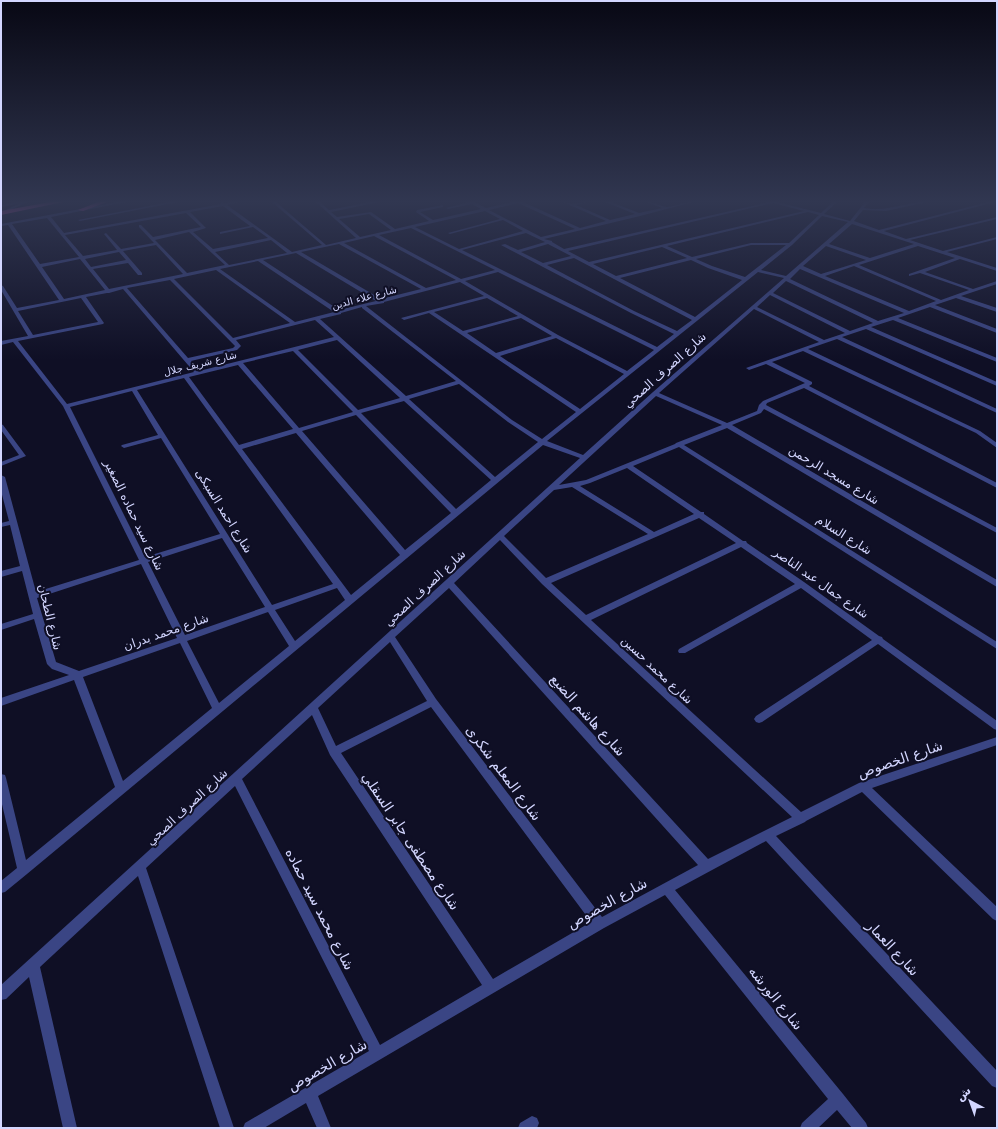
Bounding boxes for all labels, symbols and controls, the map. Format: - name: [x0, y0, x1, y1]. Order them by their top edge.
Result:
- street label: شارع علاء الدين: [330, 284, 398, 312]
- street label: شارع الصرف الصحي: [621, 329, 710, 411]
- street label: شارع شريف جلال: [162, 349, 238, 379]
- street label: شارع مسجد الرحمن: [786, 443, 882, 508]
- street label: شارع سيد حماده الصغير: [100, 457, 167, 573]
- street label: شارع احمد السبكى: [192, 466, 255, 556]
- street label: شارع السلام: [813, 512, 874, 558]
- street label: شارع جمال عبد الناصر: [769, 544, 871, 622]
- street label: شارع الصرف الصحي: [381, 547, 469, 630]
- street label: شارع الطحان: [34, 583, 65, 652]
- street label: شارع محمد بدران: [122, 611, 211, 654]
- street label: شارع محمد حسين: [618, 633, 696, 707]
- street label: شارع هاشم الضبع: [546, 671, 629, 760]
- street label: شارع المعلم شكرى: [462, 722, 545, 824]
- street label: شارع الخصوص: [855, 737, 945, 782]
- street label: شارع الصرف الصحي: [143, 766, 231, 849]
- street label: شارع مصطفى جابر السقلي: [358, 769, 463, 914]
- street label: شارع محمد سيد حماده: [281, 846, 358, 973]
- street label: شارع الخصوص: [564, 874, 650, 932]
- street label: شارع العمار: [862, 916, 923, 980]
- street label: شارع الورشه: [745, 963, 806, 1034]
- street label: شارع الخصوص: [284, 1036, 370, 1095]
- north arrow: [950, 1081, 990, 1121]
- text: ش: [954, 1084, 974, 1104]

